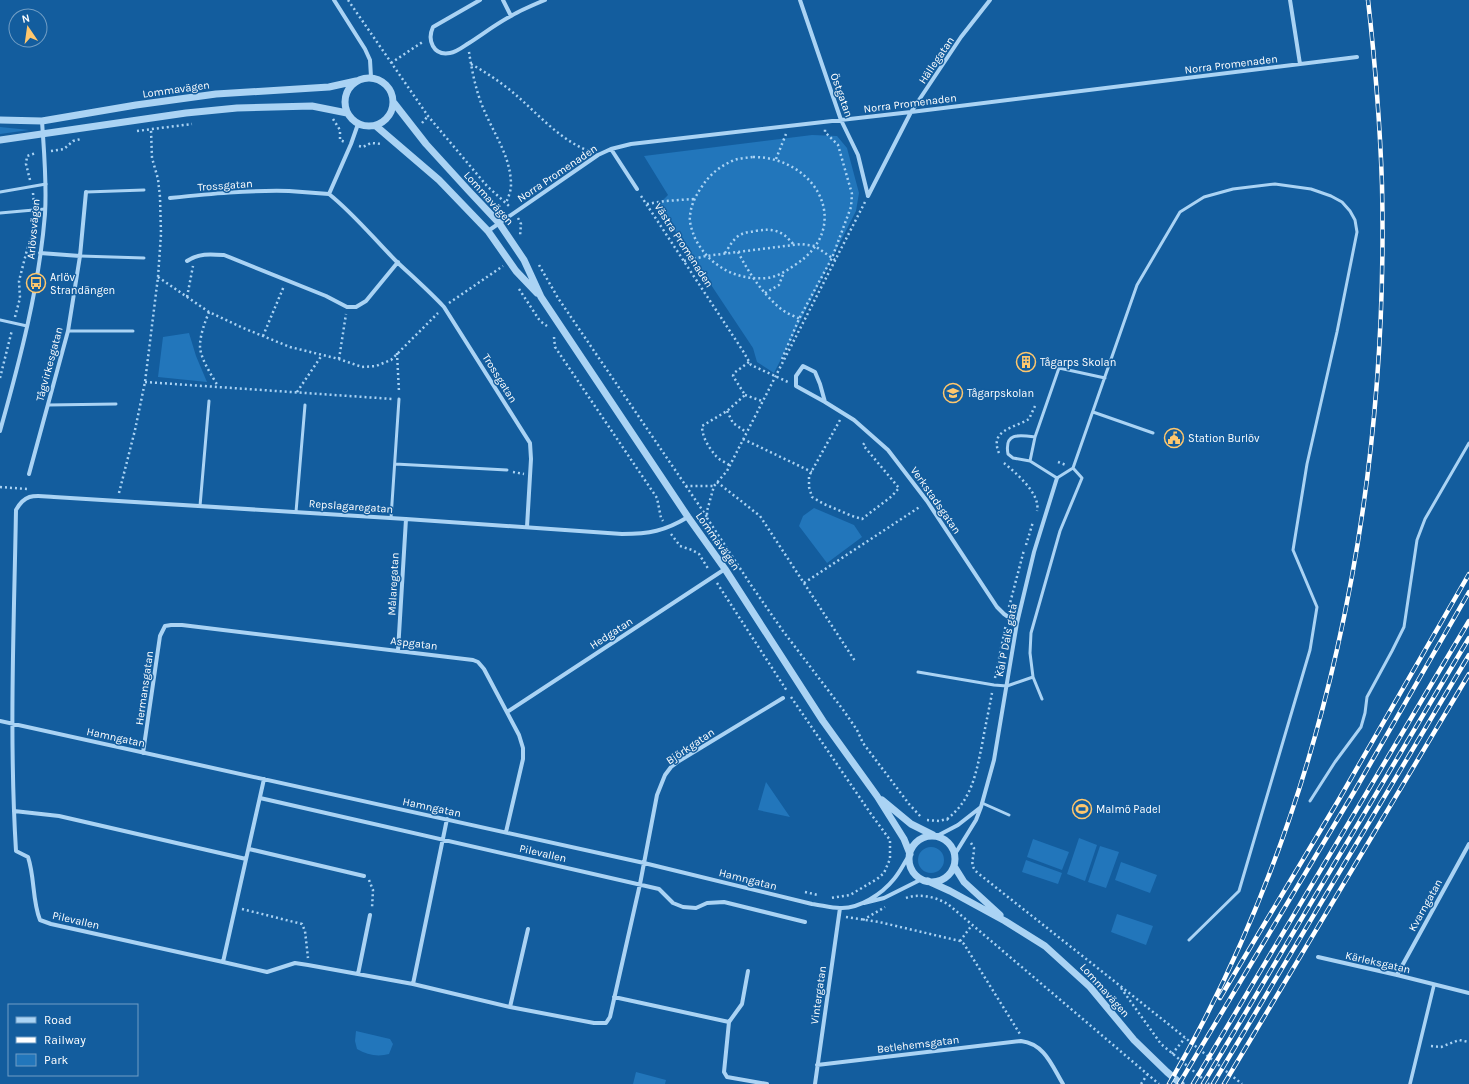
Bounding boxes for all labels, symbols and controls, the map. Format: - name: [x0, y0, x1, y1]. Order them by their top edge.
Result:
- north arrow: [8, 8, 48, 48]
- text: N: [21, 12, 31, 26]
- street label: Hällegatan: [916, 34, 957, 86]
- street label: Norra Promenaden: [1184, 52, 1278, 77]
- street label: Östgatan: [828, 71, 856, 119]
- street label: Lommavägen: [142, 78, 211, 101]
- street label: Norra Promenaden: [863, 91, 957, 116]
- street label: Norra Promenaden: [515, 142, 600, 205]
- street label: Lommavägen: [461, 169, 516, 228]
- street label: Trossgatan: [197, 177, 253, 194]
- street label: Arlövsvägen: [24, 198, 43, 260]
- street label: Västra Promenaden: [651, 201, 716, 290]
- place label: Arlöv Strandängen: [50, 271, 115, 297]
- bus stop icon: Arlöv Strandängen: [25, 272, 47, 294]
- street label: Tågvirkesgatan: [33, 326, 66, 403]
- street label: Trossgatan: [479, 351, 520, 405]
- building icon: Tågarps Skolan: [1015, 351, 1037, 373]
- place label: Tågarps Skolan: [1040, 356, 1116, 369]
- school or university icon: Tågarpskolan: [942, 382, 964, 404]
- place label: Tågarpskolan: [967, 387, 1034, 400]
- public building icon: Station Burlöv: [1163, 427, 1185, 449]
- place label: Station Burlöv: [1188, 432, 1260, 445]
- street label: Verkstadsgatan: [908, 464, 964, 536]
- street label: Repslagaregatan: [308, 497, 394, 516]
- street label: Lommavägen: [693, 510, 742, 573]
- street label: Målaregatan: [385, 552, 402, 616]
- street label: Kal P Dals gata: [993, 602, 1020, 678]
- street label: Hedgatan: [587, 615, 635, 652]
- street label: Aspgatan: [390, 634, 438, 653]
- street label: Hermansgatan: [133, 650, 156, 726]
- street label: Hamngatan: [85, 725, 146, 750]
- street label: Björkgatan: [664, 725, 717, 767]
- street label: Hamngatan: [401, 795, 462, 820]
- sports icon: Malmö Padel: [1071, 798, 1093, 820]
- place label: Malmö Padel: [1096, 803, 1161, 816]
- street label: Pilevallen: [518, 842, 568, 865]
- street label: Hamngatan: [717, 866, 778, 893]
- street label: Kvarngatan: [1406, 877, 1445, 934]
- street label: Pilevallen: [51, 909, 101, 932]
- street label: Kärleksgatan: [1344, 949, 1412, 976]
- street label: Lommavägen: [1077, 961, 1132, 1020]
- street label: Vintergatan: [808, 965, 829, 1025]
- legend: [8, 1004, 138, 1076]
- text: Road: [44, 1013, 72, 1027]
- text: Railway: [44, 1033, 86, 1047]
- street label: Betlehemsgatan: [876, 1033, 960, 1056]
- text: Park: [44, 1053, 69, 1067]

